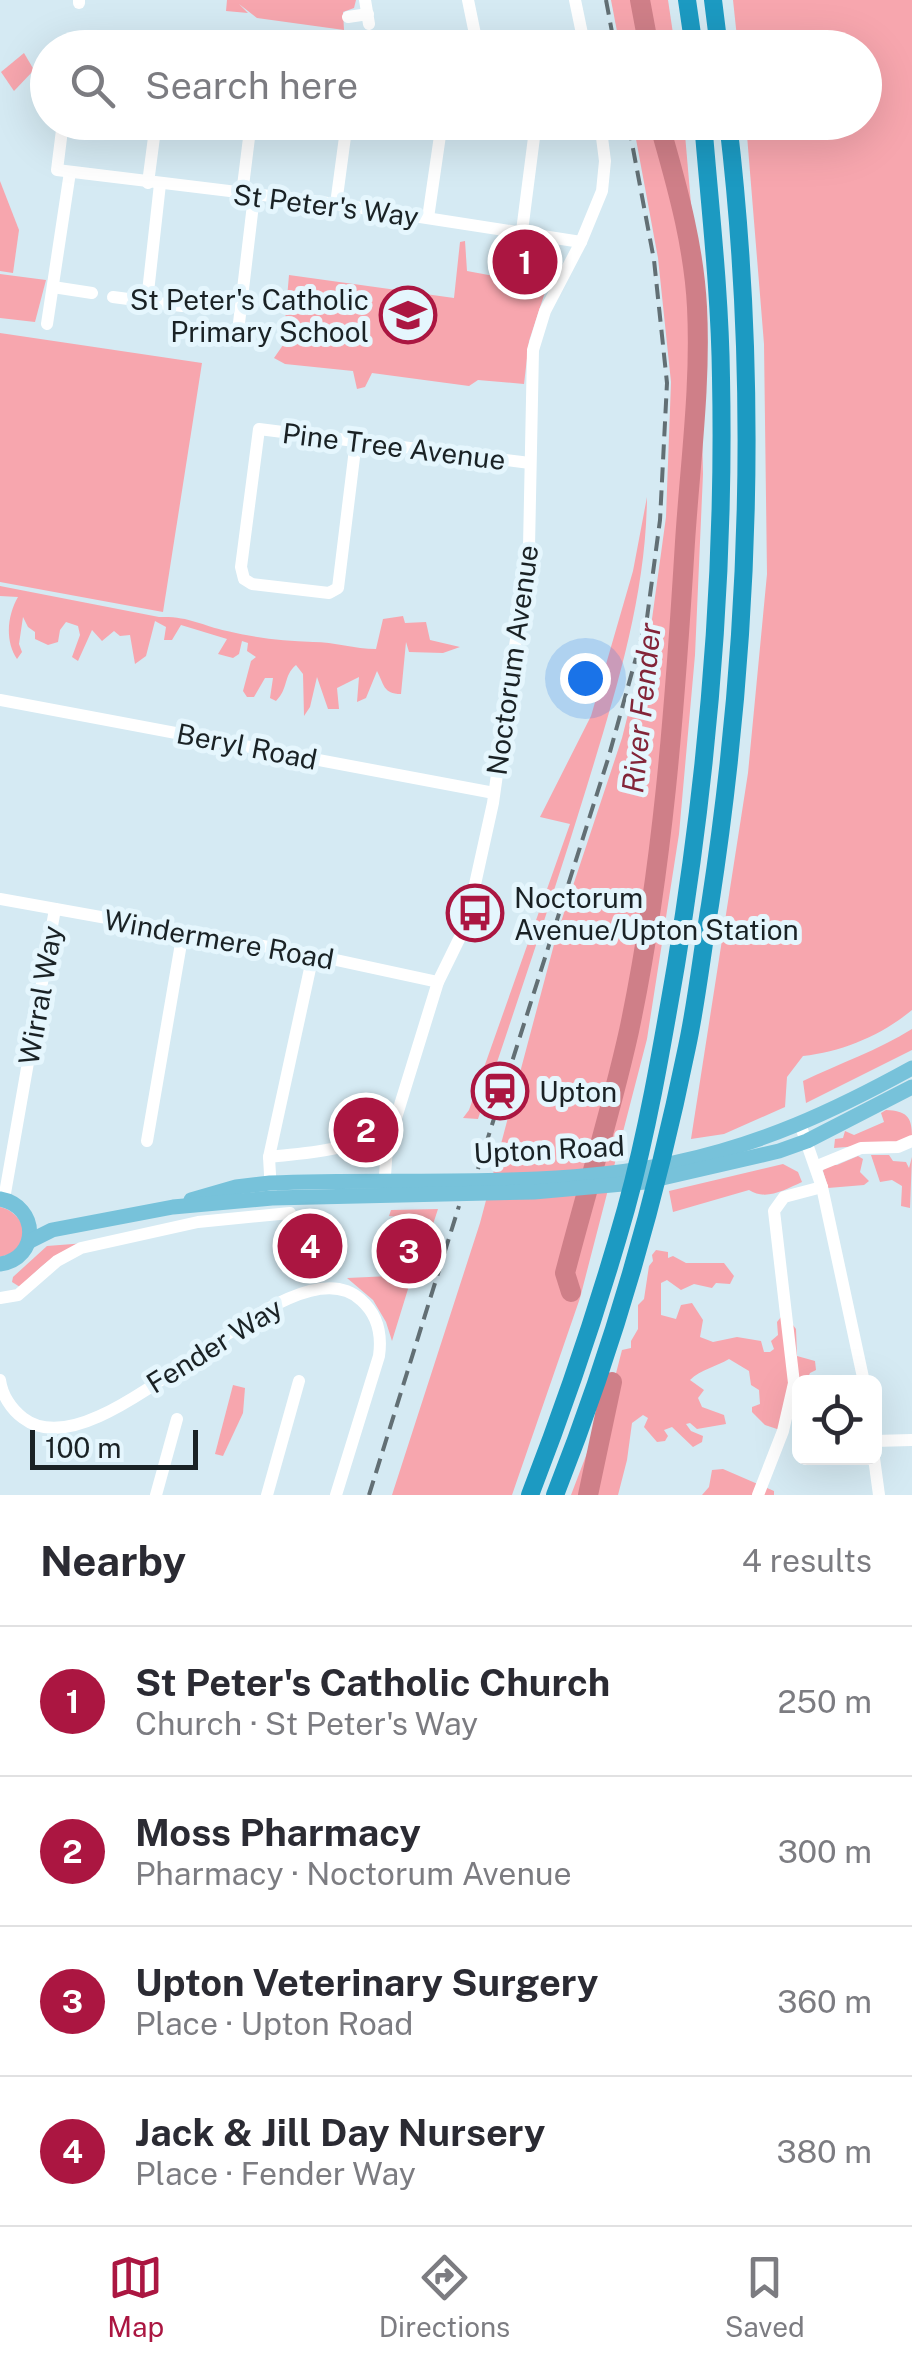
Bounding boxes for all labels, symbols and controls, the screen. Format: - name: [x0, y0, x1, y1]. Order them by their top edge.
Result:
- search box: [30, 30, 882, 140]
- icon: search: [65, 58, 120, 113]
- text: Search here: [145, 63, 358, 108]
- street label: St Peter's Way: [231, 177, 421, 233]
- pin: 1: [492, 224, 558, 300]
- place label: St Peter's Catholic Primary School: [130, 283, 369, 348]
- school or university icon: St Peter's Catholic Primary School: [378, 285, 438, 345]
- street label: Pine Tree Avenue: [281, 416, 507, 476]
- street label: Noctorum Avenue: [479, 543, 545, 777]
- water label: River Fender: [614, 621, 668, 795]
- your location: [560, 653, 611, 704]
- street label: Beryl Road: [174, 716, 320, 776]
- place label: Noctorum Avenue/Upton Station: [514, 881, 799, 946]
- bus stop icon: Noctorum Avenue/Upton Station: [445, 883, 505, 943]
- street label: Windermere Road: [101, 903, 337, 975]
- street label: Wirral Way: [12, 923, 68, 1067]
- station icon: Upton: [470, 1061, 530, 1121]
- place label: Upton: [539, 1075, 617, 1108]
- pin: 2: [334, 1092, 398, 1168]
- street label: Upton Road: [473, 1129, 625, 1169]
- pin: 4: [278, 1208, 342, 1284]
- pin: 3: [376, 1214, 442, 1288]
- street label: Fender Way: [140, 1290, 288, 1400]
- map controls: [792, 1375, 882, 1465]
- button: locate: [792, 1375, 882, 1465]
- scale bar: [30, 1425, 198, 1470]
- text: 100 m: [45, 1431, 122, 1464]
- text: Nearby: [40, 1536, 186, 1585]
- text: 4 results: [742, 1542, 872, 1579]
- text: St Peter's Catholic Church: [135, 1660, 610, 1705]
- text: 1: [66, 1683, 79, 1720]
- text: 250 m: [777, 1683, 872, 1720]
- text: Church · St Peter's Way: [135, 1705, 478, 1742]
- text: Moss Pharmacy: [135, 1810, 421, 1855]
- text: 2: [62, 1833, 83, 1870]
- text: 300 m: [778, 1833, 872, 1870]
- text: Pharmacy · Noctorum Avenue: [135, 1855, 572, 1892]
- text: Upton Veterinary Surgery: [135, 1960, 598, 2005]
- text: 3: [62, 1983, 83, 2020]
- text: 360 m: [777, 1983, 872, 2020]
- text: Place · Upton Road: [135, 2005, 413, 2042]
- text: Jack & Jill Day Nursery: [135, 2110, 545, 2155]
- text: 4: [62, 2133, 83, 2170]
- text: 380 m: [776, 2133, 872, 2170]
- text: Place · Fender Way: [135, 2155, 416, 2192]
- tab: Map: [107, 2250, 164, 2343]
- tab: Directions: [379, 2250, 510, 2343]
- tab: Saved: [725, 2250, 805, 2343]

